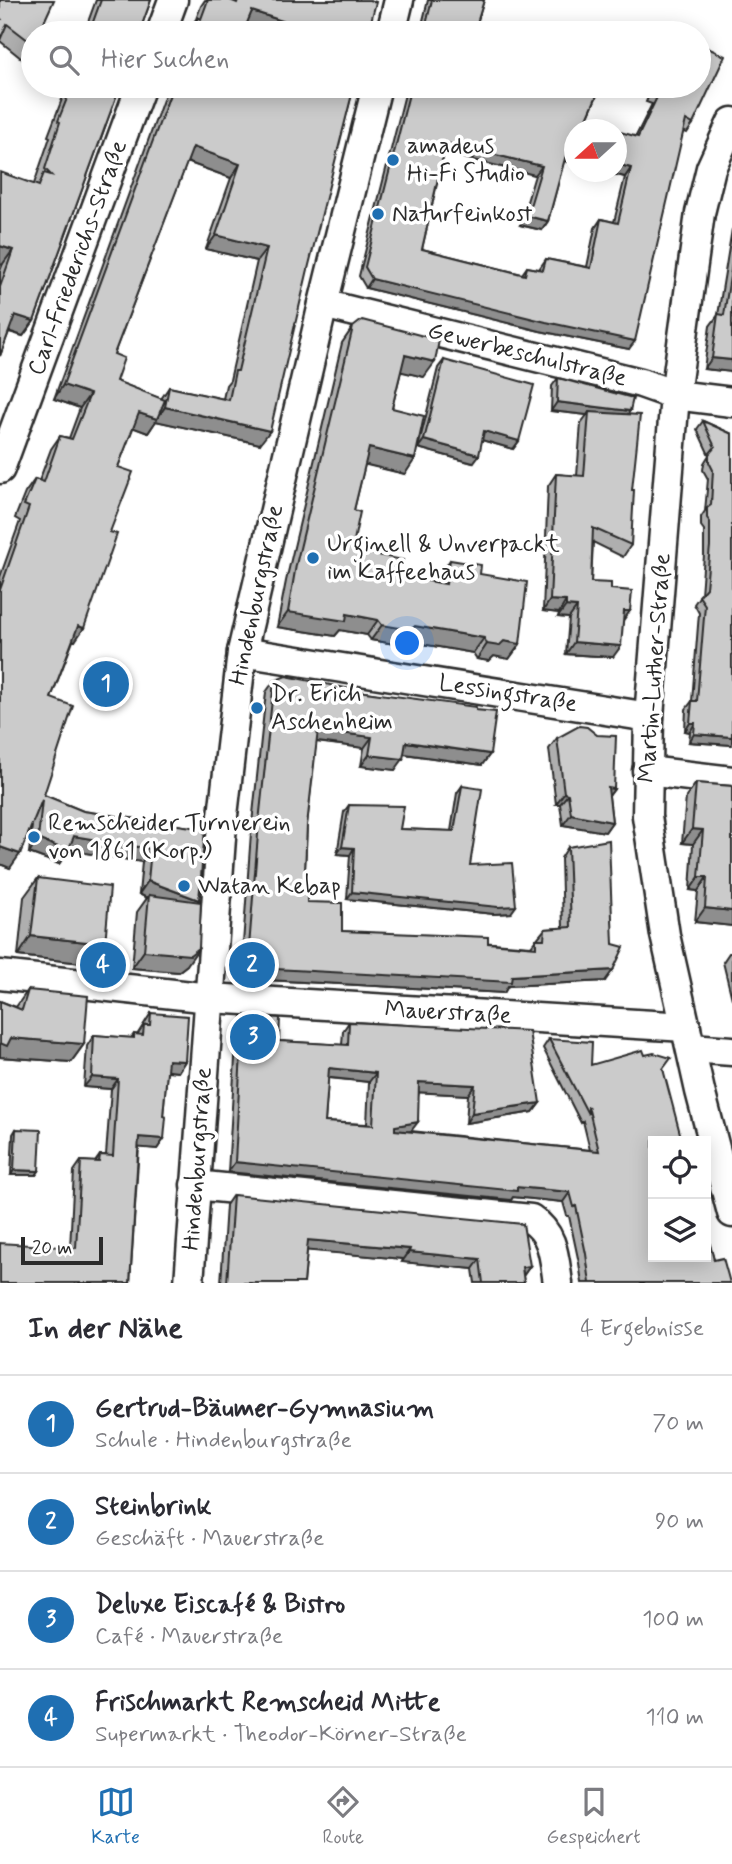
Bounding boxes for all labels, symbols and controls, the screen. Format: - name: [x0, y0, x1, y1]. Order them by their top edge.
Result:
- search box: [21, 21, 711, 98]
- icon: search: [45, 41, 83, 79]
- text: Hier suchen: [101, 43, 229, 77]
- north arrow: [564, 119, 627, 182]
- place label: amadeus Hi-Fi Studio: [407, 131, 525, 190]
- street label: Carl-Friederichs-Straße: [21, 136, 135, 380]
- marker: amadeus Hi-Fi Studio: [385, 152, 401, 168]
- place label: Naturfeinkost: [392, 199, 533, 230]
- marker: Naturfeinkost: [370, 206, 386, 222]
- street label: Gewerbeschulstraße: [424, 315, 630, 395]
- street label: Hindenburgstraße: [223, 502, 291, 688]
- place label: Urginell & Unverpackt im Kaffeehaus: [327, 529, 560, 588]
- marker: Urginell & Unverpackt im Kaffeehaus: [305, 550, 321, 566]
- street label: Martin-Luther-Straße: [632, 552, 679, 784]
- your location: [390, 626, 424, 660]
- pin: 1: [83, 658, 129, 710]
- street label: Lessingstraße: [436, 668, 580, 723]
- place label: Dr. Erich Aschenheim: [271, 679, 393, 738]
- marker: Dr. Erich Aschenheim: [249, 700, 265, 716]
- place label: Remscheider Turnverein von 1861 (Korp.): [48, 808, 291, 867]
- marker: Remscheider Turnverein von 1861 (Korp.): [26, 829, 42, 845]
- place label: Watan Kebap: [198, 871, 341, 902]
- marker: Watan Kebap: [176, 878, 192, 894]
- pin: 4: [80, 939, 126, 991]
- pin: 2: [229, 939, 275, 991]
- street label: Mauerstraße: [384, 994, 512, 1032]
- pin: 3: [230, 1011, 276, 1063]
- street label: Hindenburgstraße: [176, 1066, 220, 1252]
- map controls: [648, 1136, 711, 1262]
- button: locate: [648, 1136, 711, 1199]
- button: layers: [648, 1199, 711, 1262]
- scale bar: [21, 1234, 103, 1266]
- text: 20 m: [32, 1236, 72, 1261]
- text: In der Nähe: [28, 1309, 183, 1348]
- text: 4 Ergebnisse: [580, 1314, 704, 1344]
- text: Gertrud-Bäumer-Gymnasium: [95, 1392, 434, 1426]
- text: 1: [46, 1409, 56, 1439]
- text: 70 m: [652, 1409, 704, 1439]
- text: Schule · Hindenburgstraße: [95, 1426, 352, 1456]
- text: Steinbrink: [95, 1490, 211, 1524]
- text: 2: [45, 1507, 57, 1537]
- text: 90 m: [655, 1507, 704, 1537]
- text: Geschäft · Mauerstraße: [95, 1524, 324, 1554]
- text: Deluxe Eiscafé & Bistro: [95, 1588, 345, 1622]
- text: 3: [46, 1605, 56, 1635]
- text: 100 m: [642, 1605, 704, 1635]
- text: Café · Mauerstraße: [95, 1622, 283, 1652]
- text: Frischmarkt Remscheid Mitte: [95, 1686, 440, 1720]
- text: 4: [44, 1703, 58, 1733]
- text: 110 m: [645, 1703, 704, 1733]
- text: Supermarkt · Theodor-Körner-Straße: [95, 1720, 467, 1750]
- tab: Karte: [91, 1783, 140, 1850]
- tab: Route: [323, 1783, 364, 1850]
- tab: Gespeichert: [547, 1783, 641, 1850]

